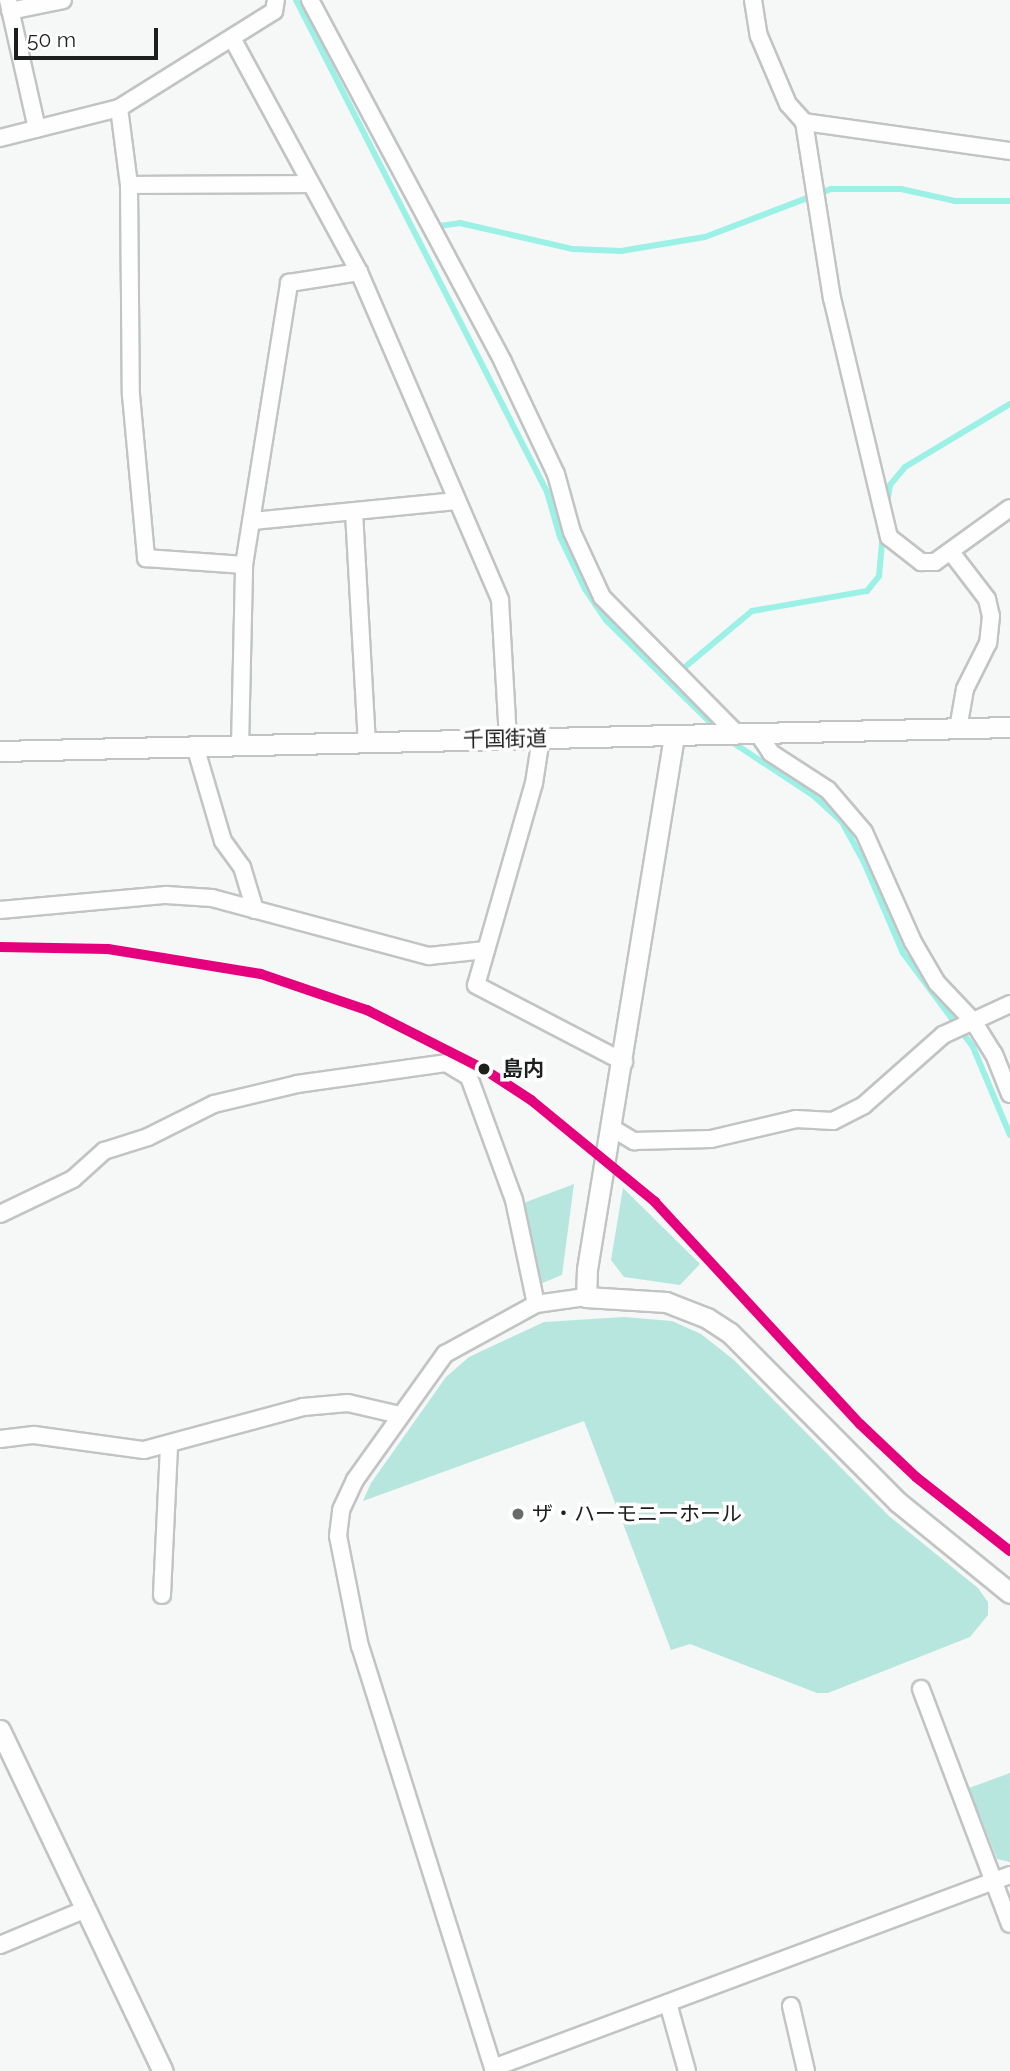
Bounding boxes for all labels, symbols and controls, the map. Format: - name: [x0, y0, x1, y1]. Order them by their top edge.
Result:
- scale bar: [18, 14, 161, 58]
- text: 50 m: [27, 27, 76, 52]
- street label: 千国街道: [463, 726, 547, 752]
- place label: 島内: [502, 1056, 544, 1082]
- marker: 島内: [473, 1058, 495, 1080]
- place label: ザ・ハーモニーホール: [532, 1501, 742, 1527]
- marker: ザ・ハーモニーホール: [510, 1506, 526, 1522]

